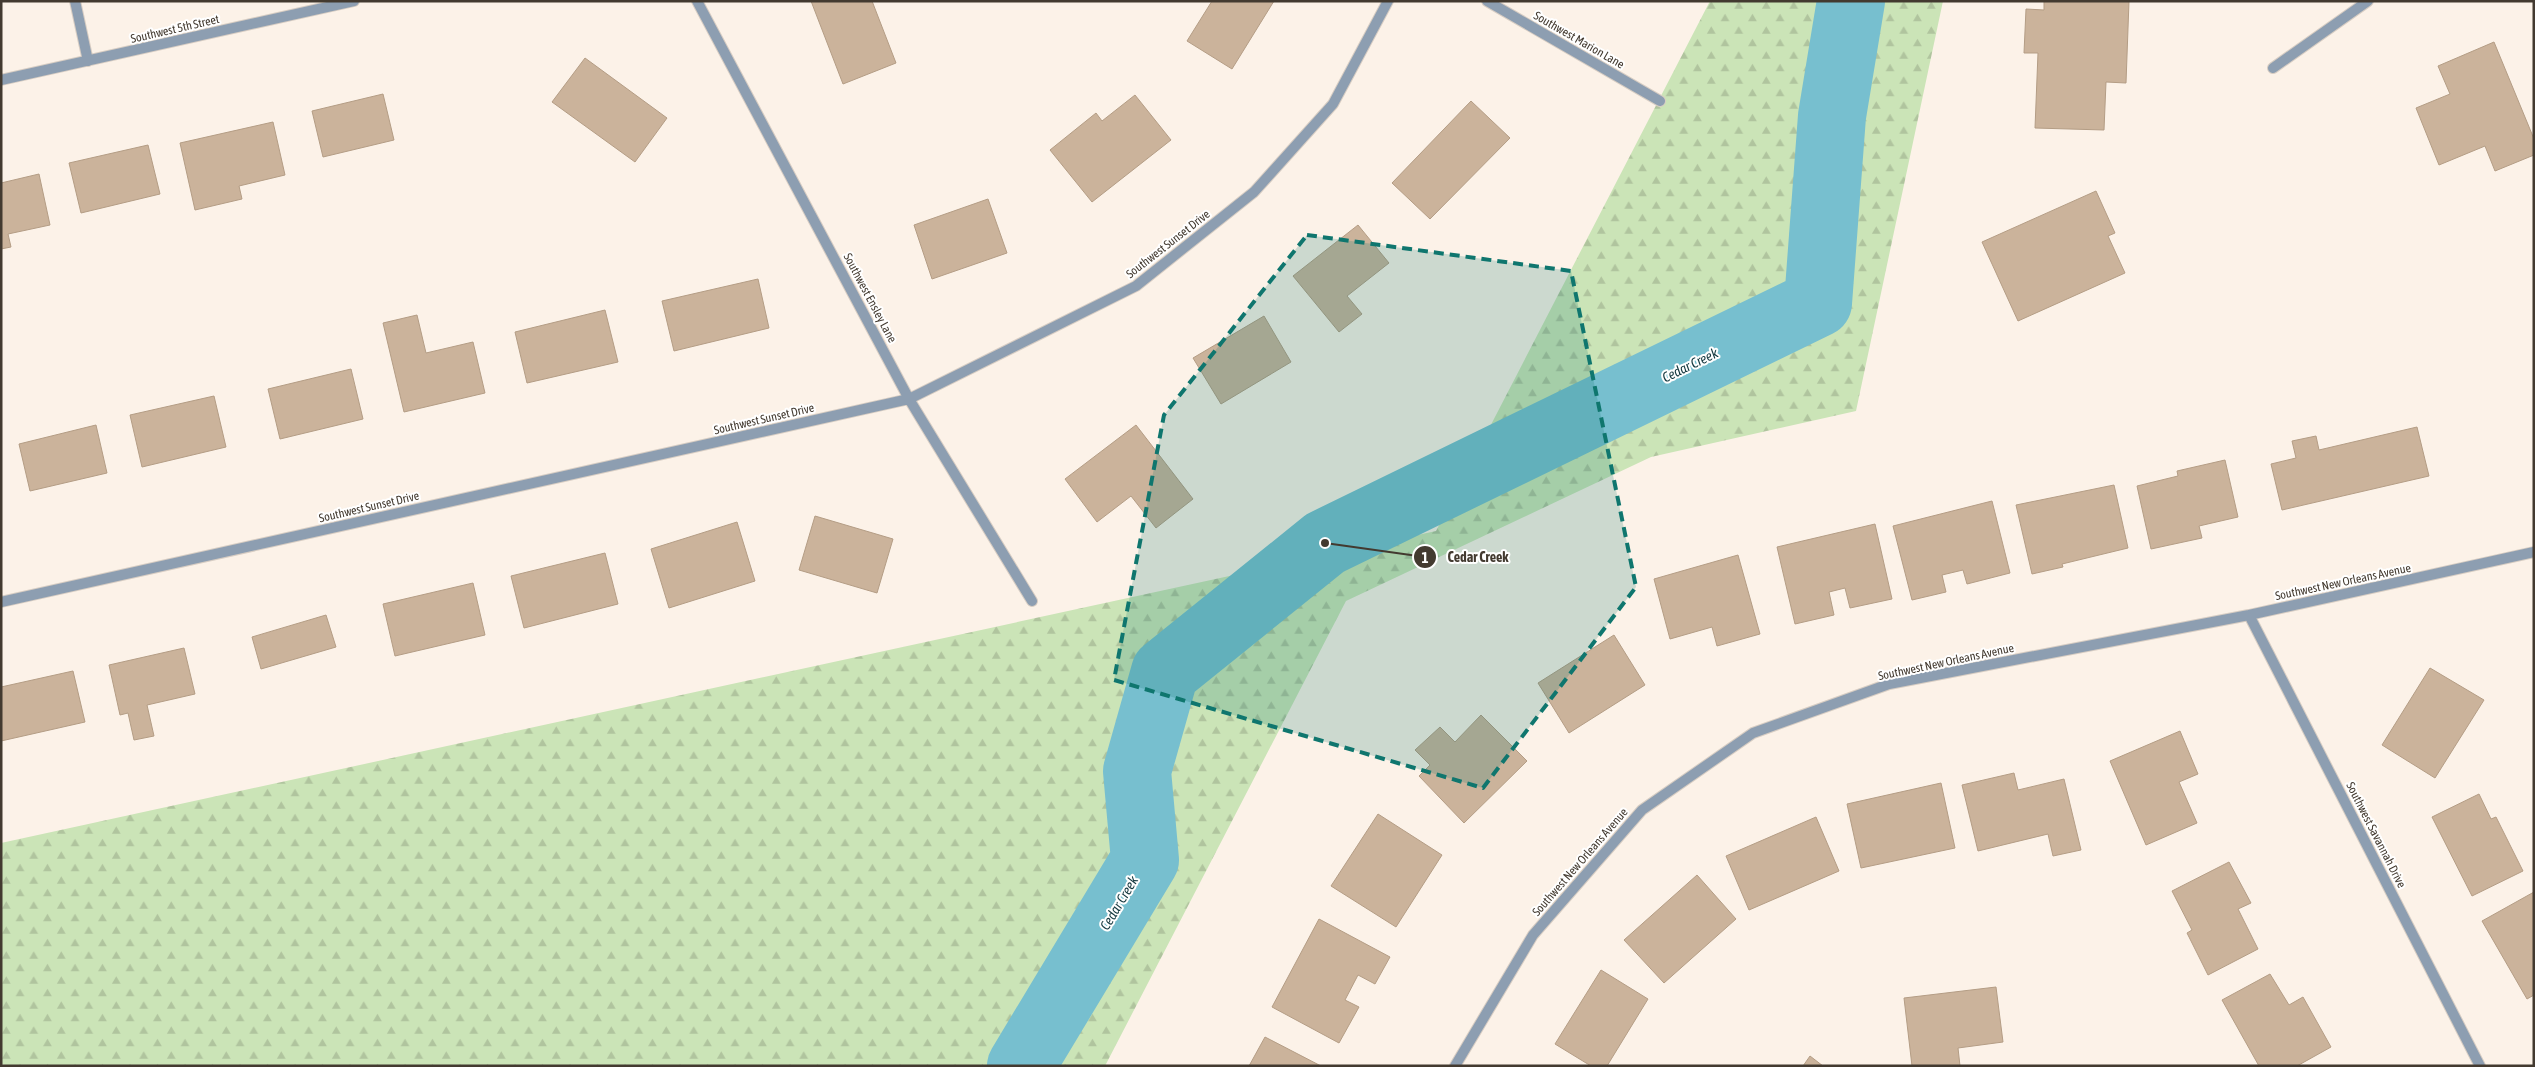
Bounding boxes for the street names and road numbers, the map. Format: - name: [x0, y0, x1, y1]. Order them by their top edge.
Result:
- street label: Southwest Marion Lane: [1531, 8, 1627, 72]
- street label: Southwest 5th Street: [129, 12, 221, 46]
- street label: Southwest Sunset Drive: [1123, 207, 1213, 281]
- street label: Southwest Ensley Lane: [841, 251, 899, 345]
- street label: Southwest Sunset Drive: [713, 401, 815, 437]
- street label: Southwest Sunset Drive: [318, 489, 420, 525]
- street label: Southwest New Orleans Avenue: [2274, 561, 2412, 603]
- street label: Southwest New Orleans Avenue: [1877, 641, 2015, 683]
- street label: Southwest Savannah Drive: [2343, 780, 2409, 890]
- street label: Southwest New Orleans Avenue: [1529, 805, 1631, 919]

